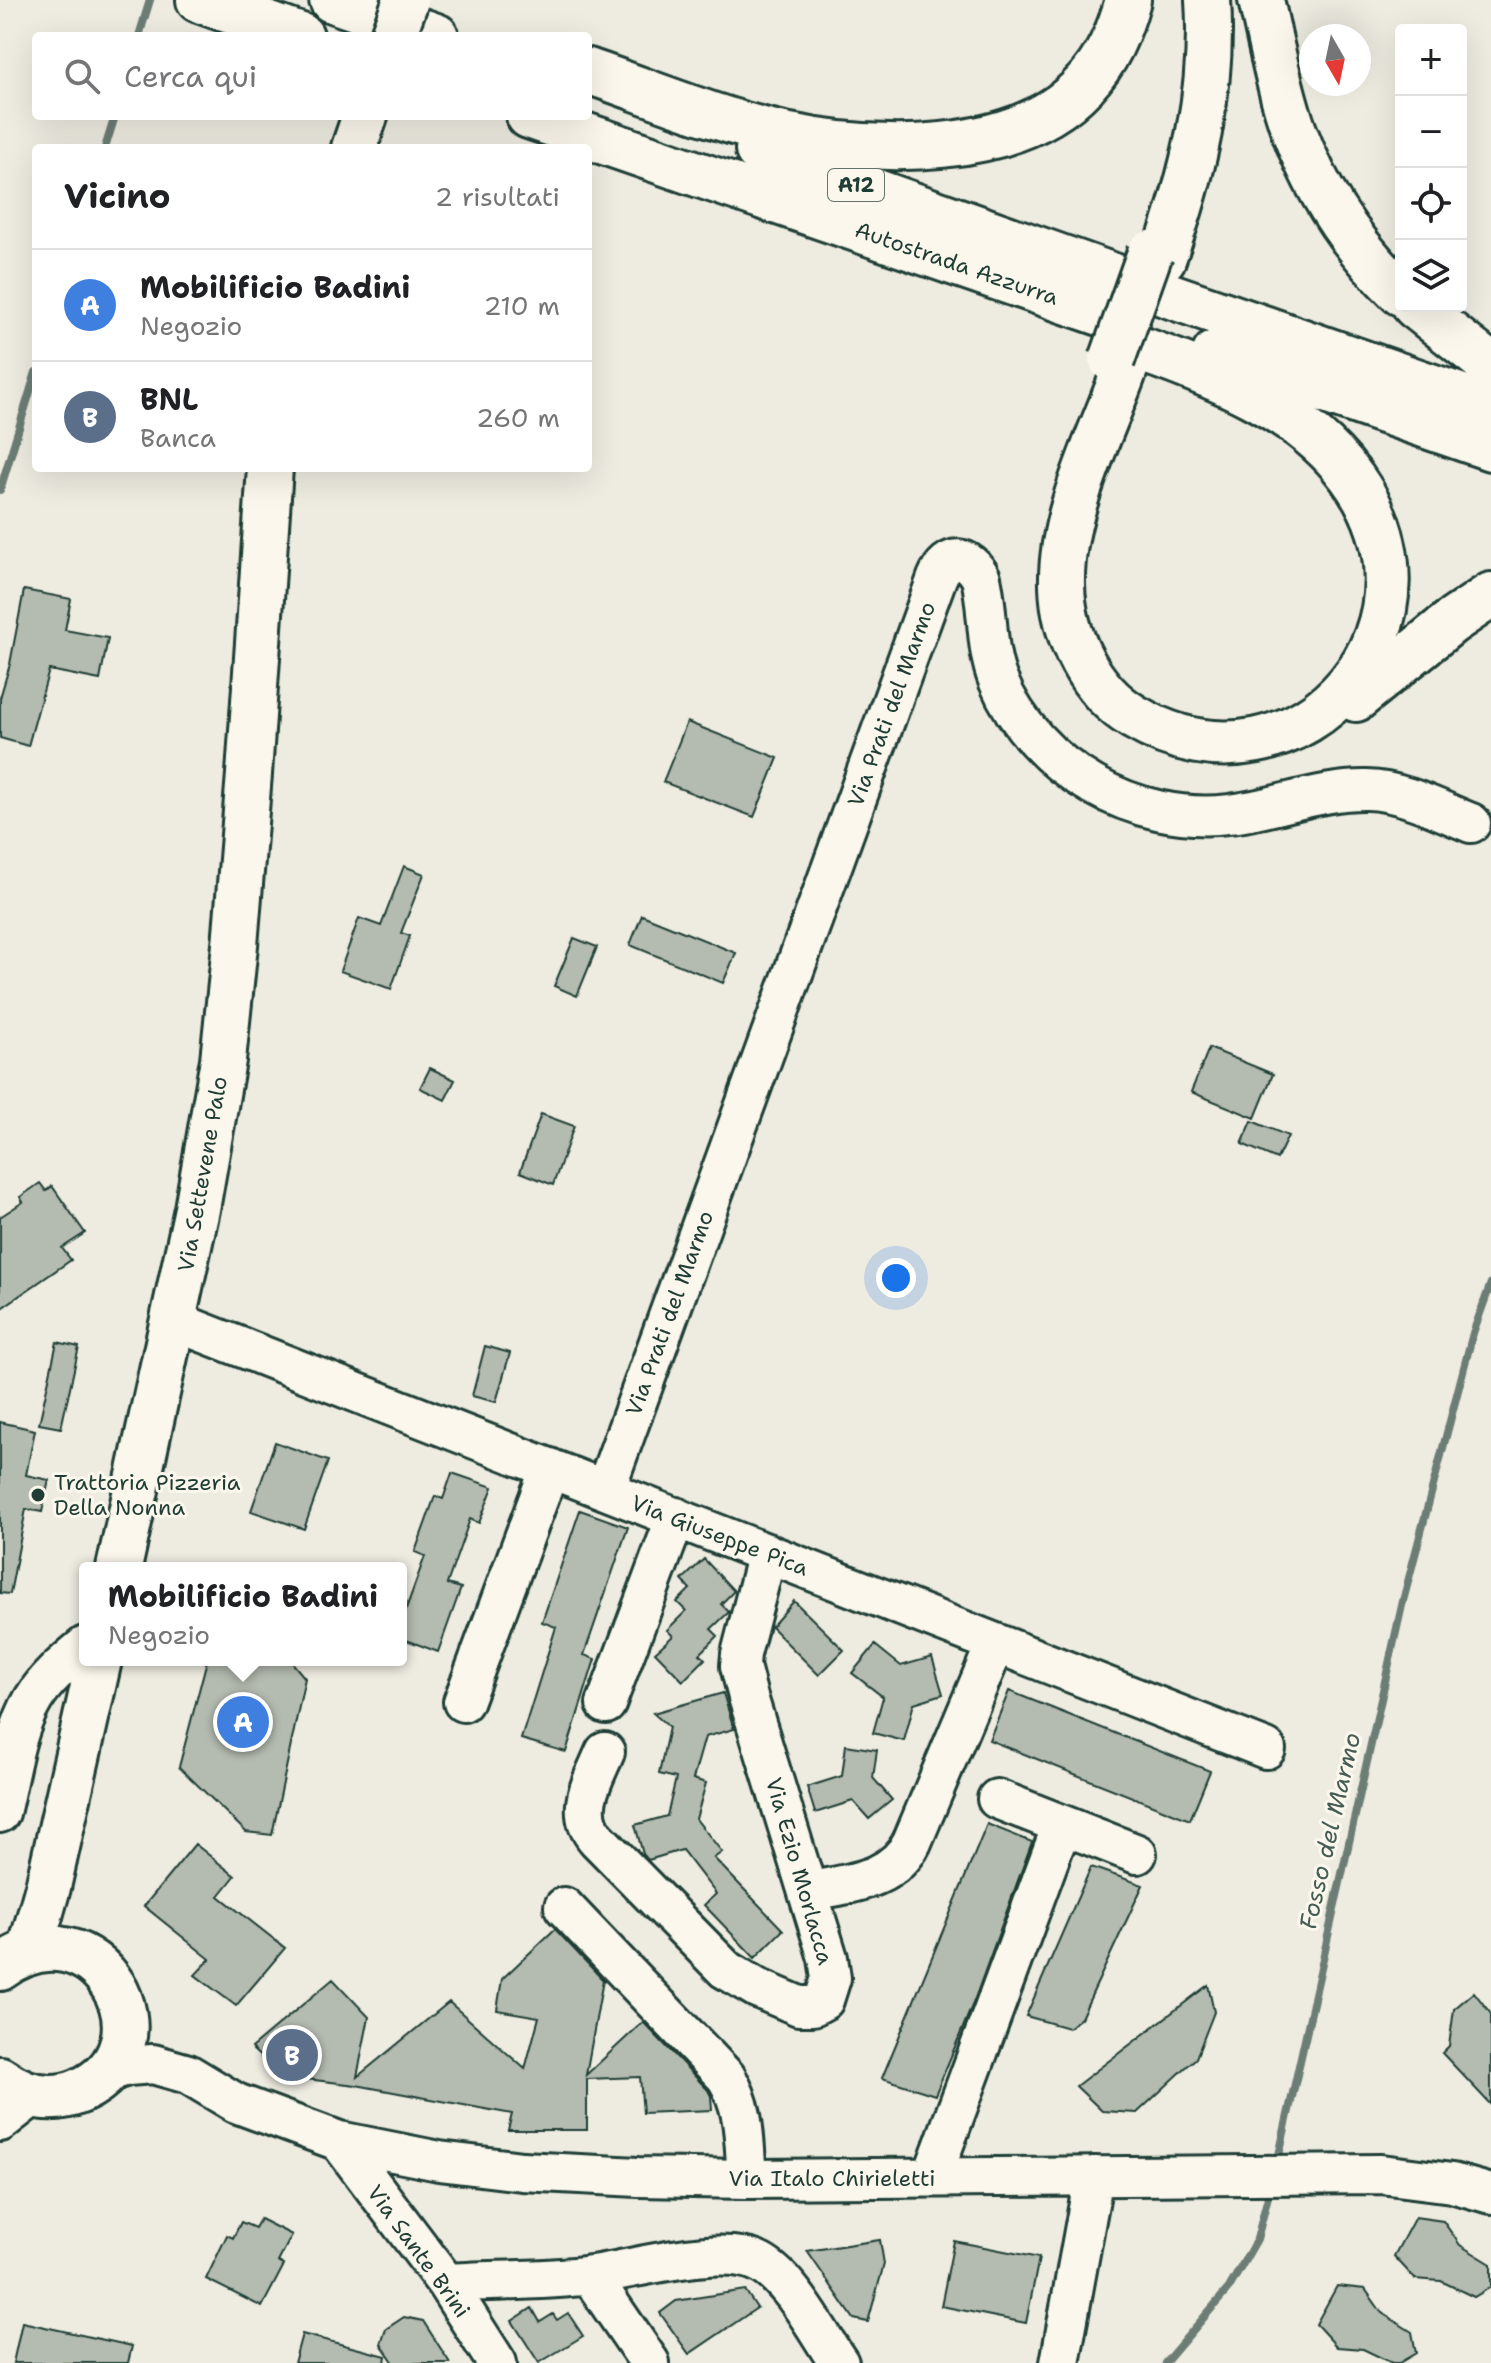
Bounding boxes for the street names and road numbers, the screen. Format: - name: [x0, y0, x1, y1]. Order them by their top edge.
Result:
- road number: A12: [828, 169, 884, 201]
- street label: Autostrada Azzurra: [851, 215, 1063, 312]
- street label: Via Prati del Marmo: [841, 598, 942, 811]
- street label: Via Settevene Palo: [171, 1074, 234, 1274]
- street label: Via Prati del Marmo: [619, 1207, 720, 1420]
- street label: Via Giuseppe Pica: [627, 1488, 813, 1583]
- street label: Via Ezio Morlacca: [759, 1774, 840, 1968]
- street label: Via Italo Chirieletti: [729, 2164, 935, 2193]
- street label: Via Sante Brini: [361, 2179, 477, 2324]

